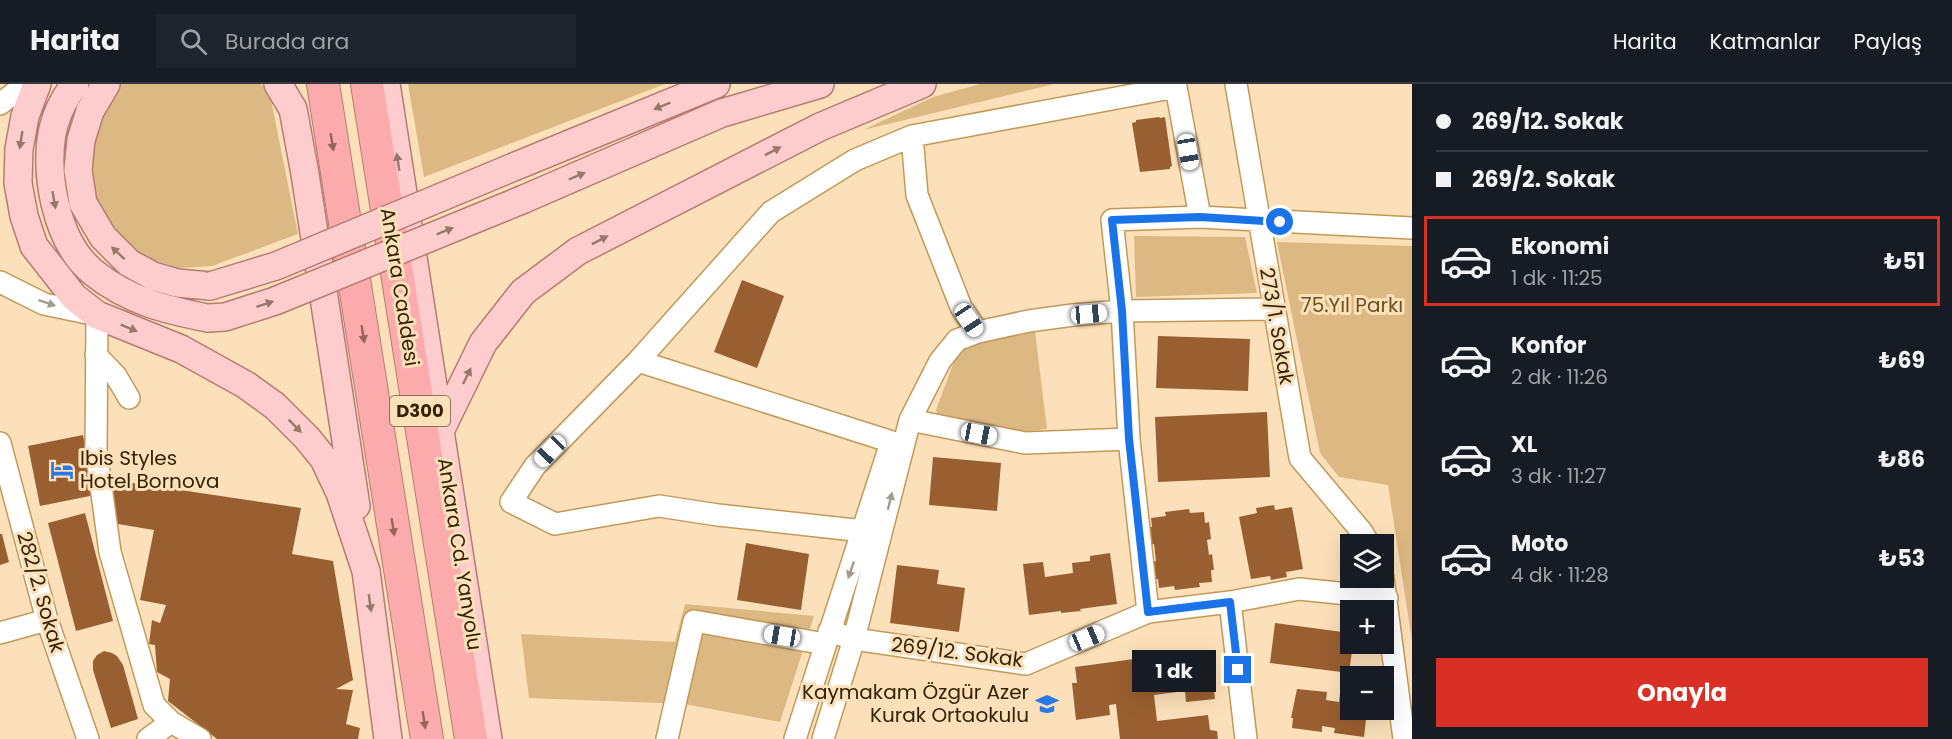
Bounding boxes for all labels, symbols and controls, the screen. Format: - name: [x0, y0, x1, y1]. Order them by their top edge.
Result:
- search box: [156, 14, 576, 68]
- text: Harita: [30, 21, 120, 60]
- icon: search: [177, 25, 210, 58]
- text: Burada ara: [225, 26, 349, 57]
- text: Harita: [1613, 27, 1677, 56]
- text: Katmanlar: [1710, 27, 1820, 56]
- text: Paylaş: [1853, 27, 1922, 56]
- one-way arrow: [653, 101, 671, 111]
- text: 269/12. Sokak: [1472, 106, 1623, 137]
- one-way arrow: [16, 130, 25, 149]
- one-way arrow: [328, 132, 337, 151]
- car: [1176, 133, 1200, 171]
- one-way arrow: [765, 146, 782, 156]
- one-way arrow: [394, 153, 403, 172]
- text: 269/2. Sokak: [1472, 164, 1615, 195]
- one-way arrow: [569, 171, 587, 181]
- one-way arrow: [50, 190, 59, 209]
- street label: Ankara Caddesi: [374, 206, 426, 368]
- route start: [1266, 208, 1293, 235]
- one-way arrow: [437, 226, 455, 236]
- text: Ekonomi: [1511, 231, 1609, 262]
- icon: car: [1439, 234, 1493, 288]
- one-way arrow: [591, 235, 608, 244]
- one-way arrow: [110, 246, 125, 260]
- text: ₺51: [1884, 246, 1925, 277]
- text: 1 dk · 11:25: [1511, 264, 1603, 292]
- street label: 273/1. Sokak: [1253, 265, 1301, 387]
- park label: 75.Yıl Parkı: [1301, 291, 1403, 319]
- one-way arrow: [38, 299, 56, 308]
- one-way arrow: [256, 299, 274, 308]
- car: [951, 300, 987, 340]
- car: [1070, 303, 1108, 325]
- one-way arrow: [120, 324, 138, 333]
- one-way arrow: [358, 325, 367, 344]
- text: Konfor: [1511, 330, 1587, 361]
- icon: car: [1439, 333, 1493, 387]
- text: ₺69: [1879, 345, 1925, 376]
- text: 2 dk · 11:26: [1511, 363, 1608, 391]
- one-way arrow: [462, 368, 471, 385]
- road number: D300: [390, 396, 450, 426]
- one-way arrow: [288, 419, 302, 433]
- car: [960, 422, 998, 446]
- text: XL: [1511, 429, 1537, 460]
- car: [531, 432, 569, 470]
- icon: car: [1439, 432, 1493, 486]
- place label: Ibis Styles Hotel Bornova: [80, 444, 219, 495]
- text: ₺86: [1878, 444, 1925, 475]
- street label: Ankara Cd. Yanyolu: [431, 456, 489, 652]
- hotel icon: Ibis Styles Hotel Bornova: [49, 457, 75, 483]
- text: 3 dk · 11:27: [1511, 462, 1606, 490]
- one-way arrow: [885, 492, 895, 510]
- one-way arrow: [389, 518, 398, 537]
- street label: 282/2. Sokak: [10, 528, 72, 657]
- text: Moto: [1511, 528, 1568, 559]
- icon: car: [1439, 531, 1493, 585]
- map controls: [1340, 534, 1394, 720]
- button: layers: [1340, 534, 1394, 588]
- text: ₺53: [1879, 543, 1925, 574]
- one-way arrow: [845, 561, 855, 579]
- text: 4 dk · 11:28: [1511, 561, 1609, 589]
- one-way arrow: [365, 593, 374, 612]
- button: +: [1340, 600, 1394, 654]
- car: [1067, 623, 1107, 653]
- car: [763, 624, 801, 648]
- street label: 269/12. Sokak: [890, 630, 1025, 674]
- callout: 1 dk: [1133, 649, 1217, 691]
- route end: [1224, 656, 1251, 683]
- text: 1 dk: [1155, 657, 1193, 685]
- button: Onayla: [1436, 658, 1928, 727]
- button: −: [1340, 666, 1394, 720]
- place label: Kaymakam Özgür Azer Kurak Ortaokulu: [802, 678, 1029, 729]
- school or university icon: Kaymakam Özgür Azer Kurak Ortaokulu: [1034, 691, 1060, 717]
- one-way arrow: [420, 710, 429, 729]

